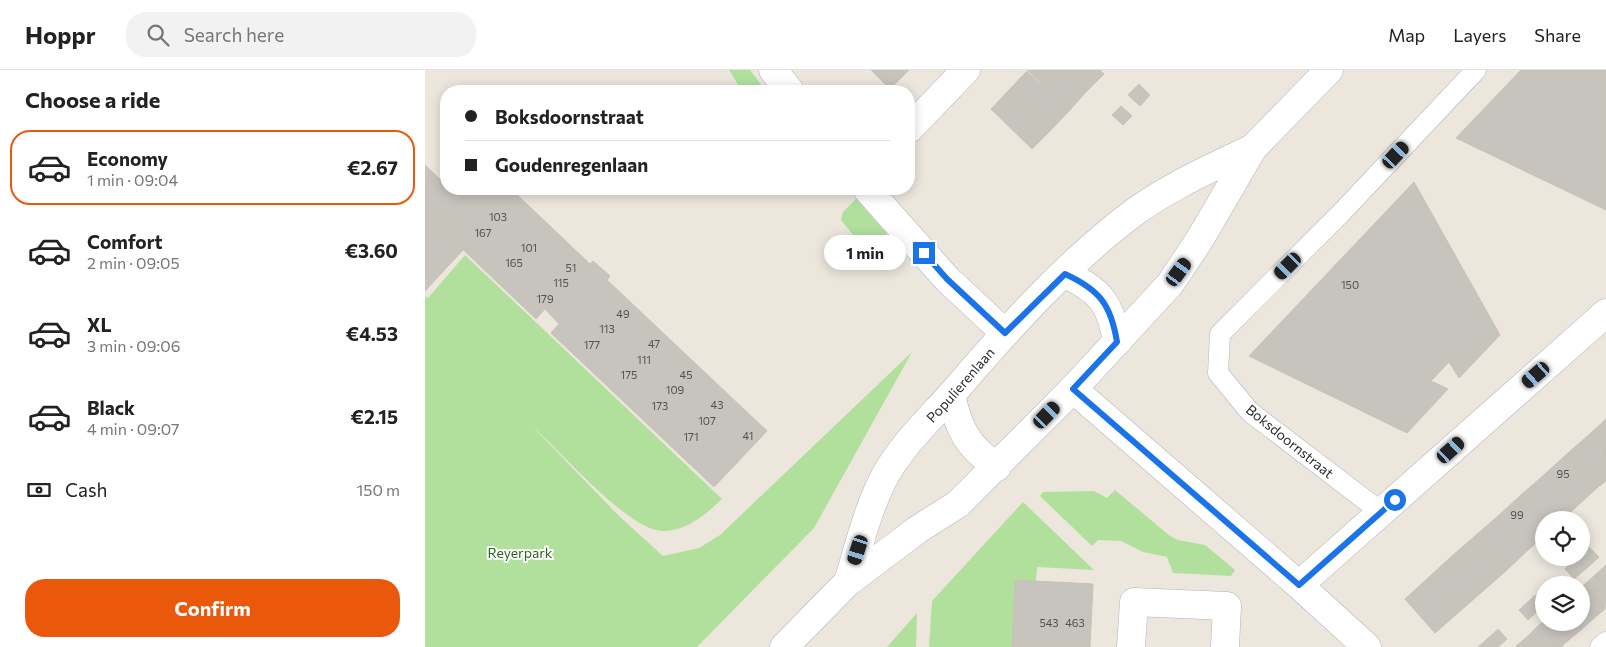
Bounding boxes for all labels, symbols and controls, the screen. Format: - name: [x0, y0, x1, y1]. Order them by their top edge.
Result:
- search box: [126, 12, 476, 57]
- text: Hoppr: [25, 20, 96, 49]
- icon: search: [144, 21, 172, 49]
- text: Search here: [184, 23, 284, 46]
- text: Map: [1388, 24, 1425, 46]
- text: Layers: [1453, 24, 1506, 46]
- text: Share: [1534, 24, 1581, 46]
- text: Choose a ride: [25, 86, 160, 113]
- text: Boksdoornstraat: [495, 105, 644, 128]
- car: [1380, 139, 1411, 171]
- icon: car: [27, 145, 72, 190]
- text: Economy: [87, 147, 168, 170]
- text: Goudenregenlaan: [495, 153, 648, 176]
- text: €2.67: [347, 156, 398, 179]
- text: 1 min · 09:04: [87, 170, 178, 189]
- house number: 103: [489, 210, 507, 223]
- house number: 167: [474, 226, 492, 239]
- icon: car: [27, 228, 72, 273]
- text: Comfort: [87, 230, 163, 253]
- callout: 1 min: [824, 236, 907, 270]
- text: €3.60: [345, 239, 398, 262]
- house number: 101: [521, 241, 537, 254]
- route end: [913, 242, 935, 264]
- text: 1 min: [846, 243, 884, 262]
- car: [1272, 250, 1303, 282]
- text: 2 min · 09:05: [87, 253, 180, 272]
- car: [1164, 255, 1193, 289]
- house number: 165: [505, 256, 523, 269]
- house number: 51: [565, 261, 577, 274]
- house number: 115: [553, 276, 569, 289]
- house number: 150: [1341, 278, 1359, 291]
- house number: 179: [536, 292, 554, 305]
- house number: 49: [616, 307, 630, 320]
- icon: car: [27, 311, 72, 356]
- text: XL: [87, 313, 112, 336]
- text: €4.53: [346, 322, 398, 345]
- house number: 113: [599, 322, 615, 335]
- text: 3 min · 09:06: [87, 336, 180, 355]
- house number: 47: [648, 337, 660, 350]
- house number: 177: [584, 338, 600, 351]
- street label: Populierenlaan: [922, 343, 997, 425]
- house number: 111: [637, 353, 651, 366]
- car: [1519, 359, 1552, 391]
- house number: 175: [621, 368, 637, 381]
- house number: 45: [680, 368, 692, 381]
- house number: 109: [666, 383, 685, 396]
- icon: car: [27, 394, 72, 439]
- text: Black: [87, 396, 135, 419]
- house number: 43: [711, 398, 723, 411]
- house number: 173: [652, 399, 668, 412]
- car: [1031, 399, 1062, 431]
- street label: Boksdoornstraat: [1243, 401, 1337, 482]
- text: €2.15: [351, 405, 398, 428]
- house number: 107: [698, 414, 716, 427]
- text: 4 min · 09:07: [87, 419, 180, 438]
- house number: 41: [743, 429, 753, 442]
- house number: 171: [683, 430, 699, 443]
- car: [1434, 434, 1467, 466]
- house number: 95: [1557, 467, 1570, 480]
- icon: cash: [25, 476, 53, 504]
- text: Cash: [65, 478, 107, 501]
- text: 150 m: [357, 480, 400, 499]
- route start: [1384, 489, 1406, 511]
- house number: 99: [1510, 508, 1524, 521]
- map controls: [1535, 511, 1590, 631]
- button: locate: [1535, 511, 1590, 566]
- car: [846, 533, 869, 567]
- park label: Reyerpark: [488, 544, 553, 561]
- button: layers: [1535, 576, 1590, 631]
- button: Confirm: [25, 579, 400, 637]
- house number: 543: [1039, 616, 1059, 629]
- house number: 463: [1065, 616, 1085, 629]

